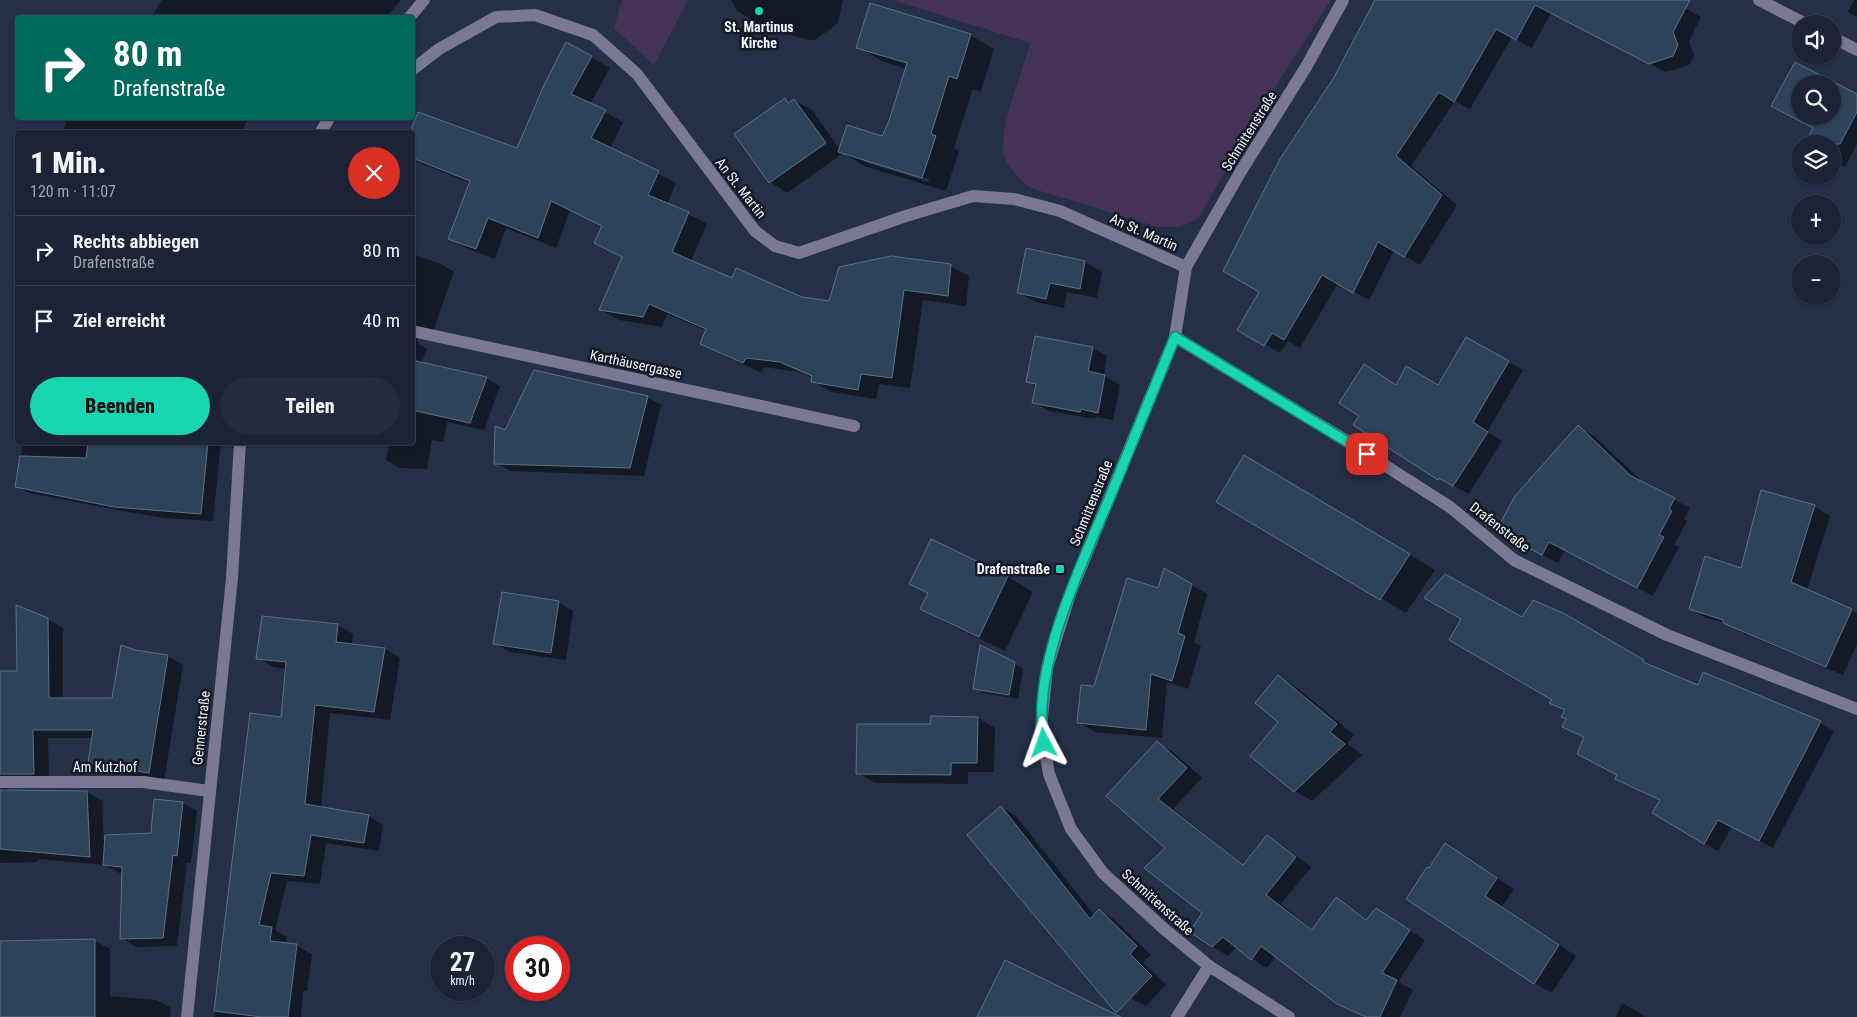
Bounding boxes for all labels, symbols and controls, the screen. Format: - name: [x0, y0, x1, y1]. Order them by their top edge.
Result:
- marker: St. Martinus Kirche: [753, 5, 765, 17]
- map controls: [1791, 15, 1841, 305]
- button: sound: [1791, 15, 1841, 65]
- place label: St. Martinus Kirche: [724, 19, 794, 51]
- text: 80 m: [113, 34, 182, 75]
- icon: right: [30, 35, 95, 100]
- button: search: [1791, 75, 1841, 125]
- text: Drafenstraße: [113, 76, 225, 101]
- street label: Schmittenstraße: [1218, 88, 1280, 174]
- button: layers: [1791, 135, 1841, 185]
- text: 1 Min.: [30, 145, 106, 180]
- button: close: [348, 147, 400, 199]
- street label: An St. Martin: [712, 155, 770, 221]
- text: 120 m · 11:07: [30, 182, 116, 201]
- button: +: [1791, 195, 1841, 245]
- street label: An St. Martin: [1108, 210, 1180, 254]
- text: Rechts abbiegen: [73, 230, 199, 253]
- icon: right: [30, 237, 58, 265]
- text: 80 m: [363, 239, 400, 262]
- text: Drafenstraße: [73, 253, 155, 272]
- button: −: [1791, 255, 1841, 305]
- icon: arrive: [30, 307, 58, 335]
- text: Ziel erreicht: [73, 309, 165, 332]
- text: 40 m: [363, 309, 400, 332]
- street label: Karthäusergasse: [589, 346, 684, 382]
- button: Beenden: [30, 377, 210, 435]
- button: Teilen: [220, 377, 400, 435]
- pin: [1346, 433, 1388, 475]
- icon: arrive: [1353, 440, 1381, 468]
- street label: Schmittenstraße: [1067, 457, 1116, 548]
- street label: Drafenstraße: [1467, 499, 1533, 556]
- place label: Drafenstraße: [977, 561, 1050, 577]
- marker: Drafenstraße: [1054, 563, 1066, 575]
- street label: Gennerstraße: [189, 690, 213, 766]
- position arrow: [1017, 716, 1069, 768]
- street label: Am Kutzhof: [73, 759, 138, 775]
- street label: Schmittenstraße: [1119, 866, 1197, 939]
- speed limit sign: 30: [505, 936, 570, 1001]
- text: 27: [450, 948, 475, 977]
- text: km/h: [450, 974, 475, 988]

